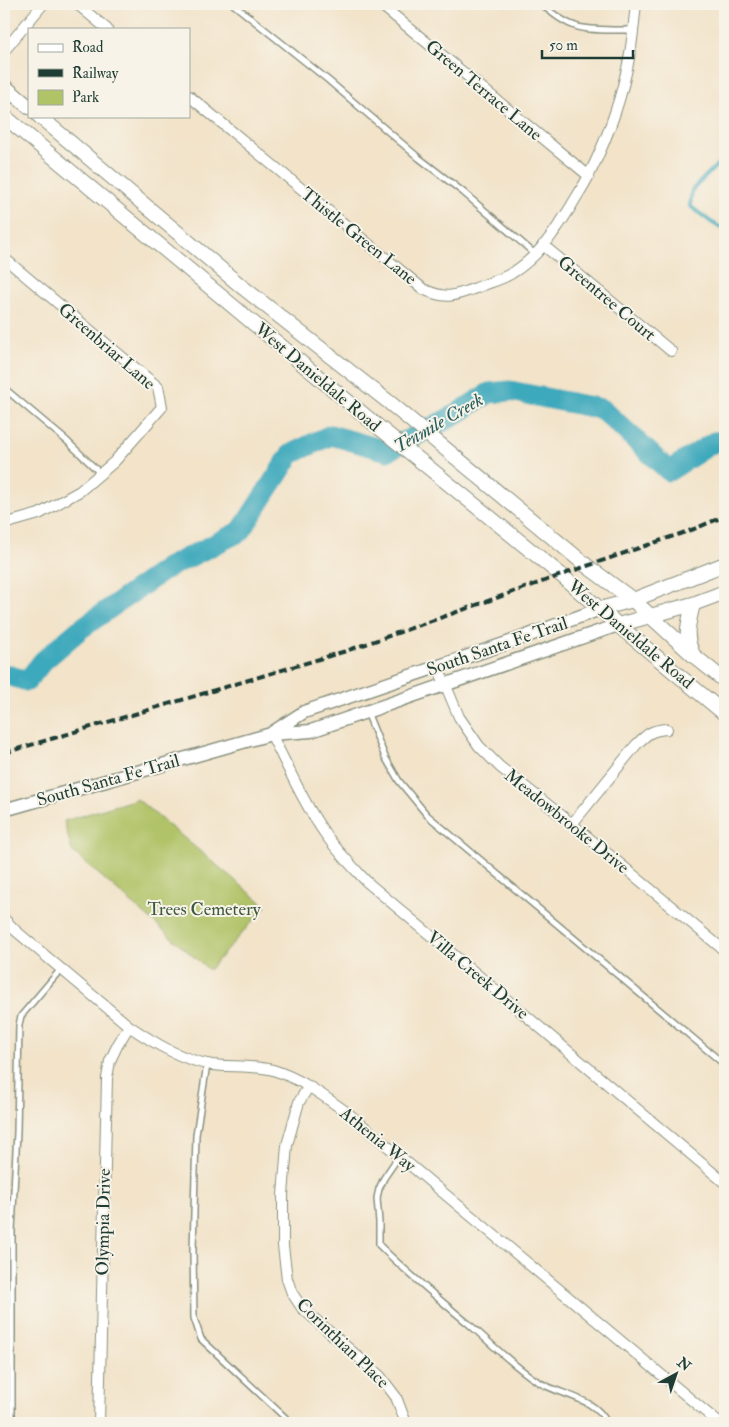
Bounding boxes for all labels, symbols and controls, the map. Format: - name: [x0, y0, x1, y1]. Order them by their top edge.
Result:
- legend: [28, 28, 190, 118]
- scale bar: [542, 28, 633, 60]
- street label: Green Terrace Lane: [421, 35, 547, 146]
- text: 50 m: [549, 36, 578, 55]
- text: Road: [72, 38, 104, 57]
- text: Railway: [72, 64, 119, 83]
- text: Park: [72, 88, 99, 107]
- street label: Thistle Green Lane: [296, 183, 422, 290]
- street label: Greentree Court: [553, 251, 661, 346]
- street label: Greenbriar Lane: [53, 298, 160, 395]
- street label: West Danieldale Road: [249, 317, 386, 437]
- water label: Tenmile Creek: [389, 388, 488, 458]
- street label: West Danieldale Road: [562, 574, 699, 694]
- street label: South Santa Fe Trail: [424, 611, 571, 681]
- street label: South Santa Fe Trail: [34, 749, 183, 812]
- street label: Meadowbrooke Drive: [500, 764, 634, 879]
- park label: Trees Cemetery: [147, 898, 262, 921]
- street label: Villa Creek Drive: [422, 926, 534, 1025]
- street label: Athenia Way: [334, 1101, 421, 1178]
- street label: Olympia Drive: [91, 1168, 116, 1276]
- street label: Corinthian Place: [291, 1293, 394, 1394]
- north arrow: [652, 1350, 702, 1400]
- text: N: [673, 1353, 695, 1375]

